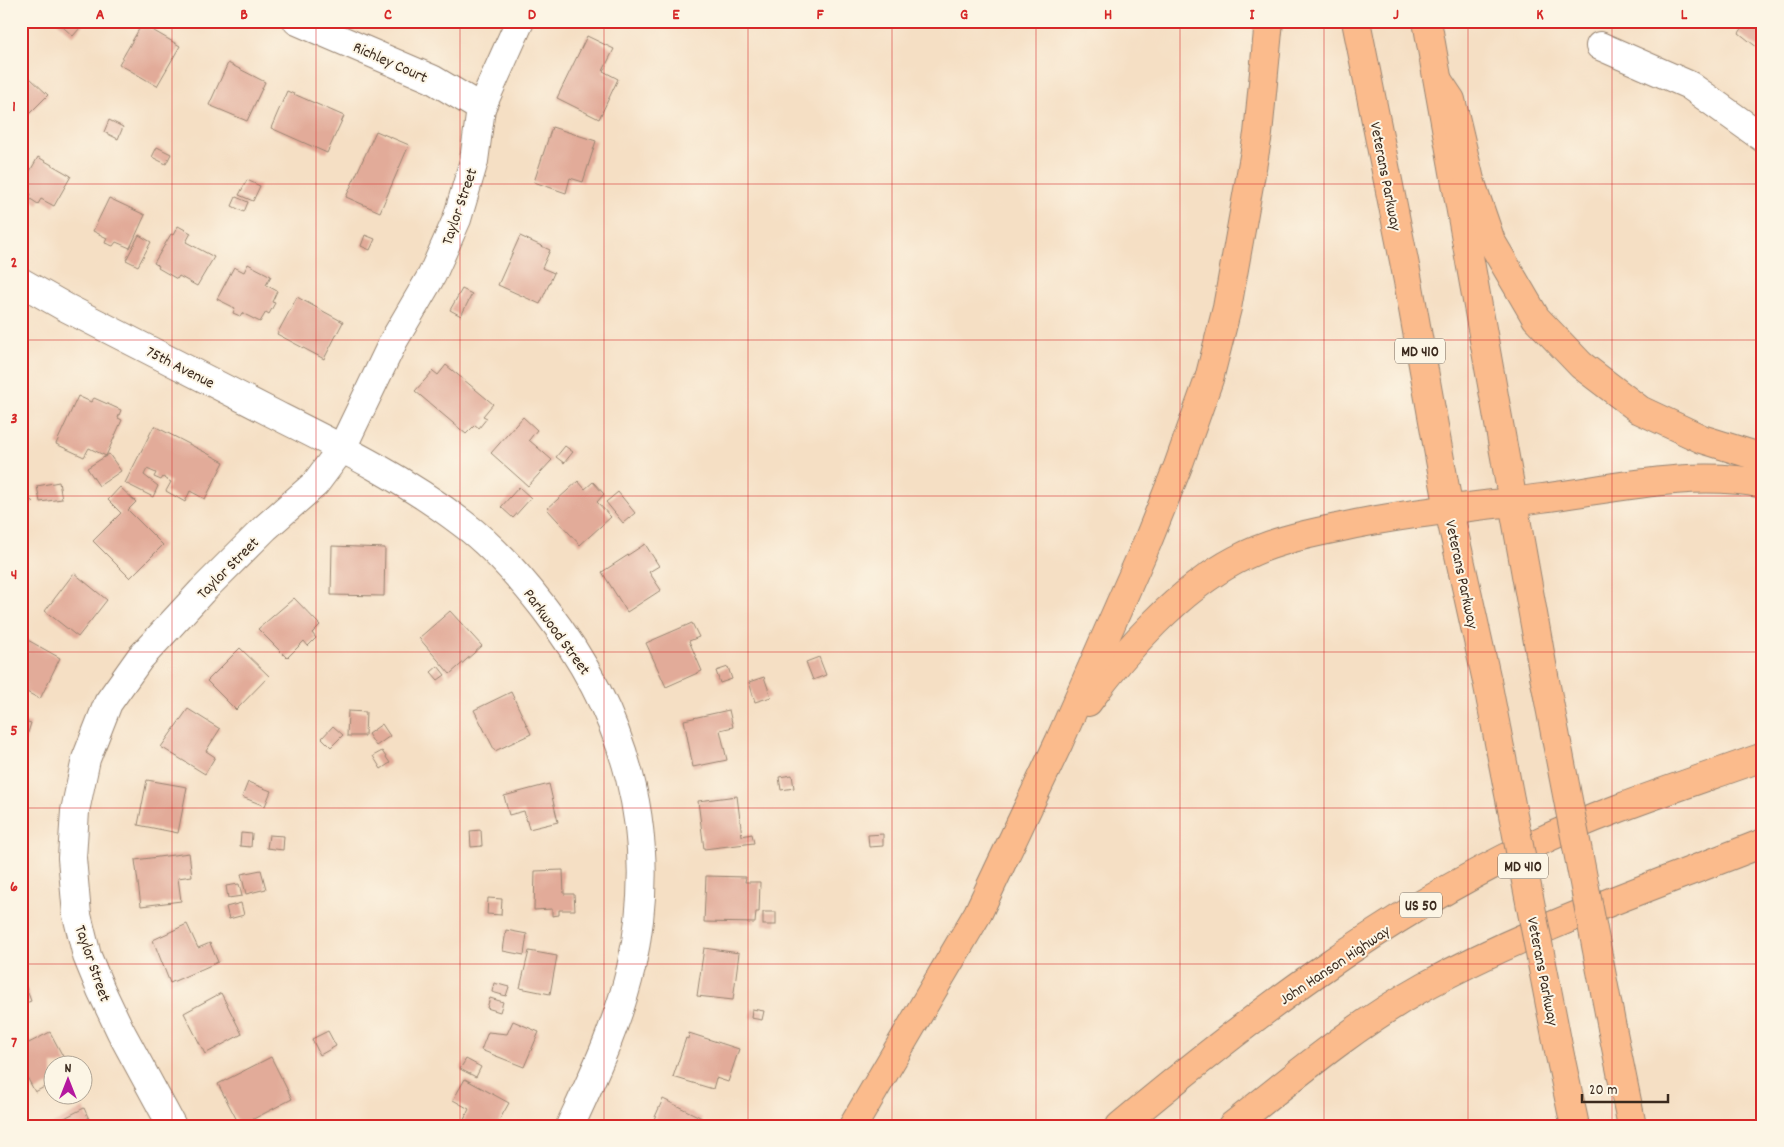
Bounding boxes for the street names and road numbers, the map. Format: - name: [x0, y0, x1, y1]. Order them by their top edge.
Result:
- street label: Richley Court: [349, 37, 431, 90]
- street label: Veterans Parkway: [1363, 120, 1406, 233]
- street label: Taylor Street: [437, 165, 484, 248]
- road number: MD 410: [1395, 338, 1445, 364]
- street label: 75th Avenue: [142, 341, 218, 395]
- street label: Veterans Parkway: [1438, 518, 1483, 631]
- street label: Taylor Street: [192, 532, 265, 605]
- street label: Parkwood Street: [517, 585, 595, 681]
- road number: MD 410: [1498, 854, 1548, 878]
- road number: US 50: [1400, 892, 1442, 918]
- street label: Veterans Parkway: [1520, 915, 1563, 1028]
- street label: John Hanson Highway: [1275, 920, 1396, 1012]
- street label: Taylor Street: [68, 922, 116, 1005]

